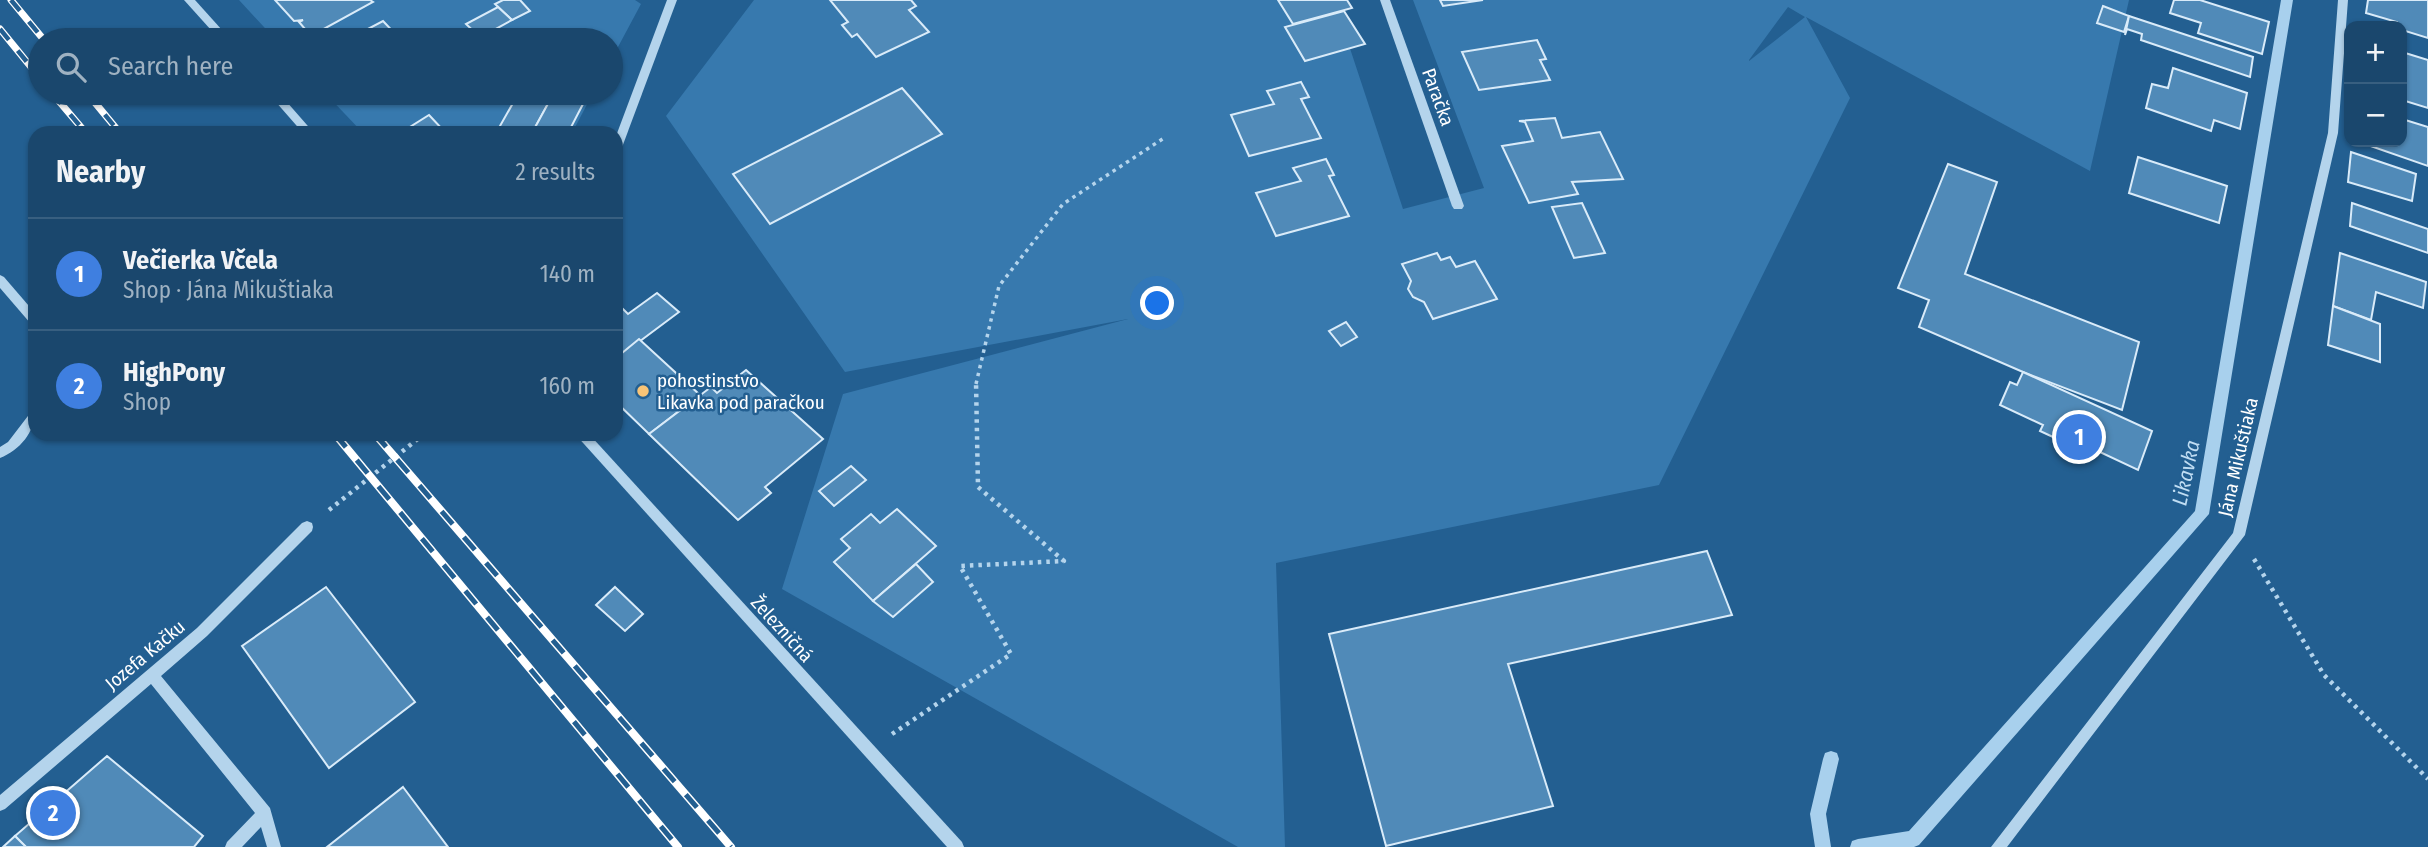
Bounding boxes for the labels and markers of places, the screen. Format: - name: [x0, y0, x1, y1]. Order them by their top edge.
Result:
- place label: pohostinstvo Likavka pod paračkou: [657, 369, 825, 414]
- marker: pohostinstvo Likavka pod paračkou: [635, 383, 651, 399]
- pin: 1: [2056, 411, 2102, 463]
- pin: 2: [30, 787, 76, 839]

